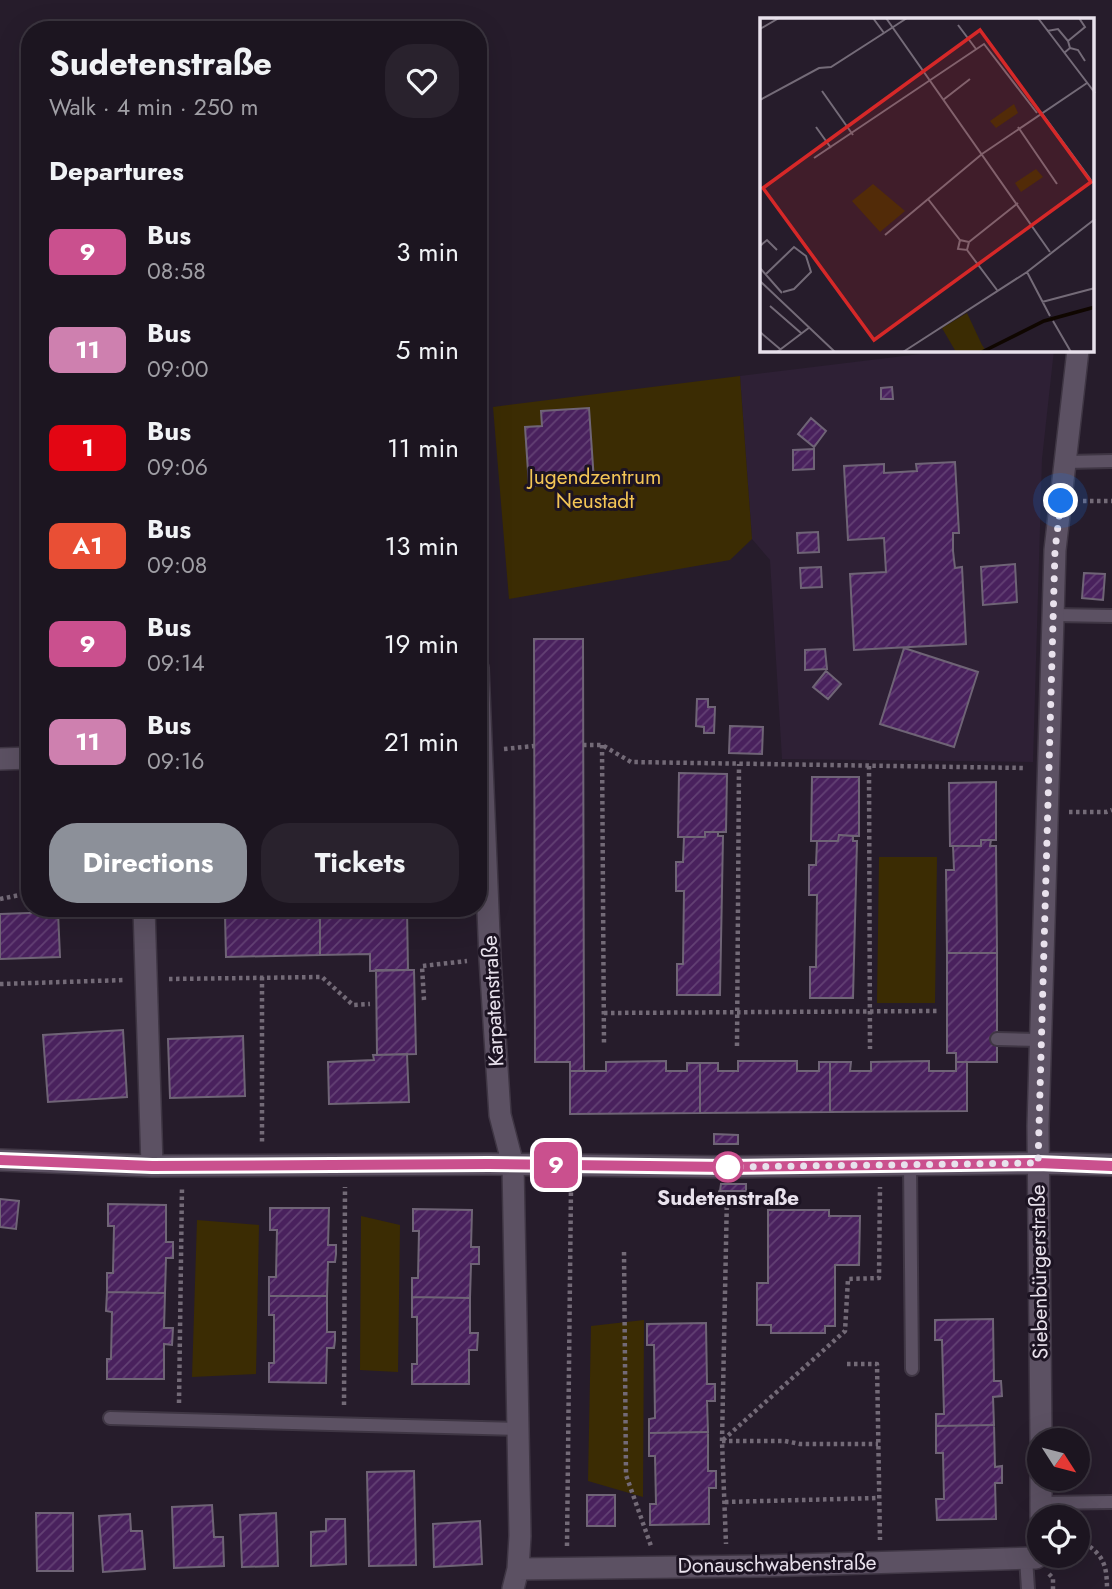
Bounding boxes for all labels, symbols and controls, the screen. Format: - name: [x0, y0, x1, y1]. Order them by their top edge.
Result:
- inset map: [760, 18, 1094, 352]
- text: Sudetenstraße: [49, 40, 272, 87]
- button: heart: [385, 44, 459, 118]
- text: Walk · 4 min · 250 m: [49, 90, 258, 124]
- text: Departures: [49, 152, 184, 190]
- text: Bus: [147, 216, 191, 254]
- text: 3 min: [396, 233, 459, 271]
- text: 9: [79, 234, 96, 269]
- text: 08:58: [147, 254, 206, 288]
- text: Bus: [147, 314, 191, 352]
- text: 5 min: [396, 331, 459, 369]
- text: 11: [75, 332, 100, 367]
- text: 09:00: [147, 352, 209, 386]
- text: Bus: [147, 412, 191, 450]
- text: 11 min: [387, 429, 459, 467]
- text: 1: [81, 430, 94, 465]
- text: 09:06: [147, 450, 208, 484]
- park label: Jugendzentrum Neustadt: [526, 462, 661, 516]
- your location: [1043, 483, 1078, 518]
- text: Bus: [147, 510, 191, 548]
- text: 13 min: [385, 527, 459, 565]
- text: A1: [73, 528, 102, 563]
- text: 09:08: [147, 548, 207, 582]
- text: Bus: [147, 608, 191, 646]
- text: 19 min: [384, 625, 459, 663]
- text: 9: [79, 626, 96, 661]
- text: 09:14: [147, 646, 205, 680]
- text: Bus: [147, 706, 191, 744]
- text: 21 min: [384, 723, 459, 761]
- text: 11: [75, 724, 100, 759]
- text: 09:16: [147, 744, 205, 778]
- button: Directions: [49, 823, 247, 903]
- button: Tickets: [261, 823, 459, 903]
- street label: Karpatenstraße: [475, 934, 511, 1067]
- line badge: 9: [533, 1142, 579, 1188]
- text: 9: [548, 1147, 564, 1182]
- marker: Sudetenstraße: [713, 1152, 743, 1182]
- place label: Sudetenstraße: [657, 1183, 799, 1213]
- street label: Siebenbürgerstraße: [1022, 1184, 1056, 1360]
- north arrow: [1027, 1428, 1090, 1491]
- map controls: [1027, 1428, 1090, 1568]
- button: locate: [1027, 1505, 1090, 1568]
- street label: Donauschwabenstraße: [677, 1547, 877, 1581]

